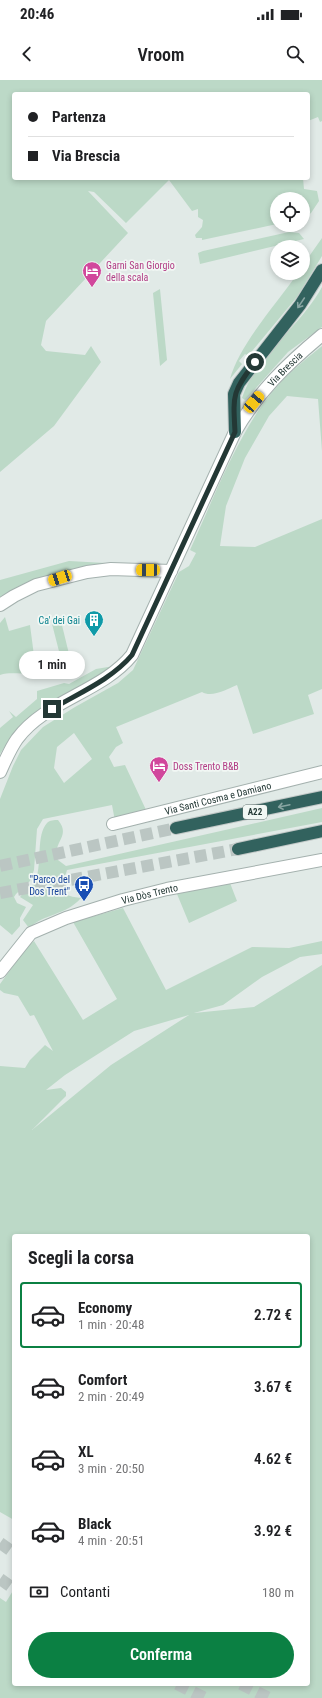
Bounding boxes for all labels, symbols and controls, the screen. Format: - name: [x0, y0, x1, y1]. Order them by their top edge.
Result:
- text: 20:46: [20, 5, 54, 23]
- icon: back: [16, 43, 38, 65]
- icon: search: [284, 43, 306, 65]
- text: Vroom: [138, 44, 184, 65]
- text: Partenza: [52, 108, 106, 126]
- text: Via Brescia: [52, 147, 120, 165]
- map controls: [270, 192, 310, 280]
- button: locate: [270, 192, 310, 232]
- button: layers: [270, 240, 310, 280]
- hotel icon: Garni San Giorgio della scala: [81, 260, 103, 288]
- place label: Garni San Giorgio della scala: [106, 260, 175, 283]
- one-way arrow: [297, 297, 305, 309]
- street label: Via Brescia: [265, 349, 304, 388]
- route start: [246, 353, 264, 371]
- car: [242, 389, 266, 415]
- car: [136, 564, 160, 576]
- car: [47, 569, 73, 587]
- building icon: Ca' dei Gai: [83, 609, 105, 637]
- place label: Ca' dei Gai: [39, 615, 80, 626]
- callout: 1 min: [19, 651, 85, 679]
- text: 1 min: [38, 657, 66, 672]
- route end: [43, 700, 61, 718]
- hotel icon: Doss Trento B&B: [148, 755, 170, 783]
- place label: Doss Trento B&B: [173, 761, 239, 772]
- street label: Via Santi Cosma e Damiano: [163, 779, 272, 816]
- one-way arrow: [278, 802, 291, 810]
- road number: A22: [243, 805, 267, 819]
- place label: "Parco del Dos Trent": [29, 874, 70, 897]
- bus stop icon: "Parco del Dos Trent": [73, 874, 95, 902]
- street label: Via Dòs Trento: [120, 882, 179, 906]
- text: Scegli la corsa: [28, 1247, 134, 1268]
- icon: car: [30, 1297, 66, 1333]
- text: Economy: [78, 1299, 132, 1317]
- text: 2.72 €: [254, 1306, 292, 1324]
- text: 1 min · 20:48: [78, 1317, 144, 1332]
- icon: car: [30, 1369, 66, 1405]
- text: Comfort: [78, 1371, 127, 1389]
- text: 3.67 €: [254, 1378, 292, 1396]
- text: 2 min · 20:49: [78, 1389, 144, 1404]
- icon: car: [30, 1441, 66, 1477]
- text: XL: [78, 1443, 94, 1461]
- text: 4.62 €: [254, 1450, 292, 1468]
- text: 3 min · 20:50: [78, 1461, 144, 1476]
- icon: car: [30, 1513, 66, 1549]
- text: Black: [78, 1515, 111, 1533]
- text: 3.92 €: [254, 1522, 292, 1540]
- text: 4 min · 20:51: [78, 1533, 144, 1548]
- icon: cash: [28, 1581, 50, 1603]
- text: Contanti: [60, 1583, 110, 1601]
- text: 180 m: [262, 1585, 294, 1600]
- button: Conferma: [28, 1632, 294, 1678]

